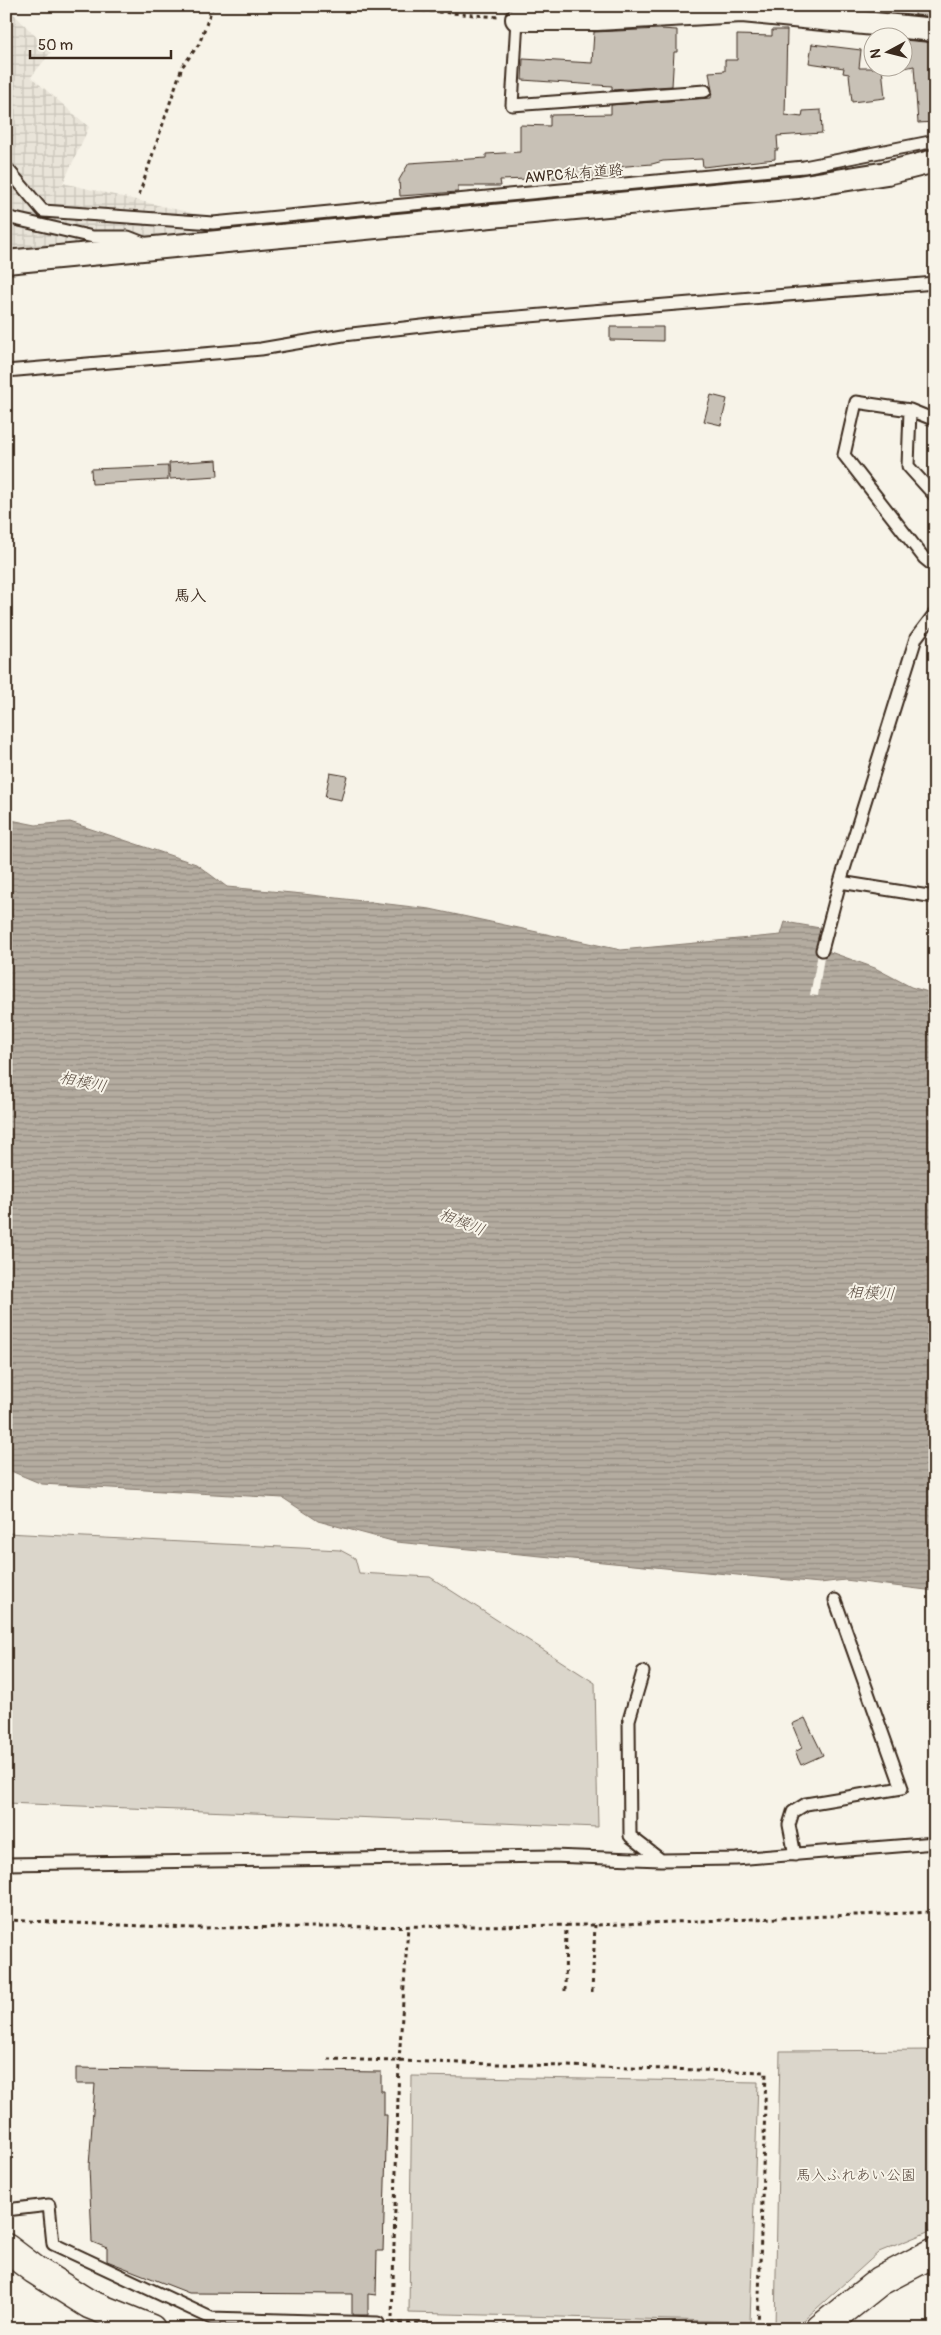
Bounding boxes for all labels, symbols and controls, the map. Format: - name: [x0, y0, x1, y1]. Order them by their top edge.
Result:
- scale bar: [30, 28, 171, 60]
- north arrow: [864, 28, 914, 78]
- text: 50 m: [38, 36, 73, 55]
- text: N: [867, 48, 885, 59]
- street label: AWPC私有道路: [524, 160, 624, 188]
- district label: 馬入: [174, 586, 206, 606]
- water label: 相模川: [57, 1067, 109, 1097]
- water label: 相模川: [436, 1204, 488, 1240]
- water label: 相模川: [847, 1282, 895, 1304]
- park label: 馬入ふれあい公園: [796, 2166, 916, 2185]

